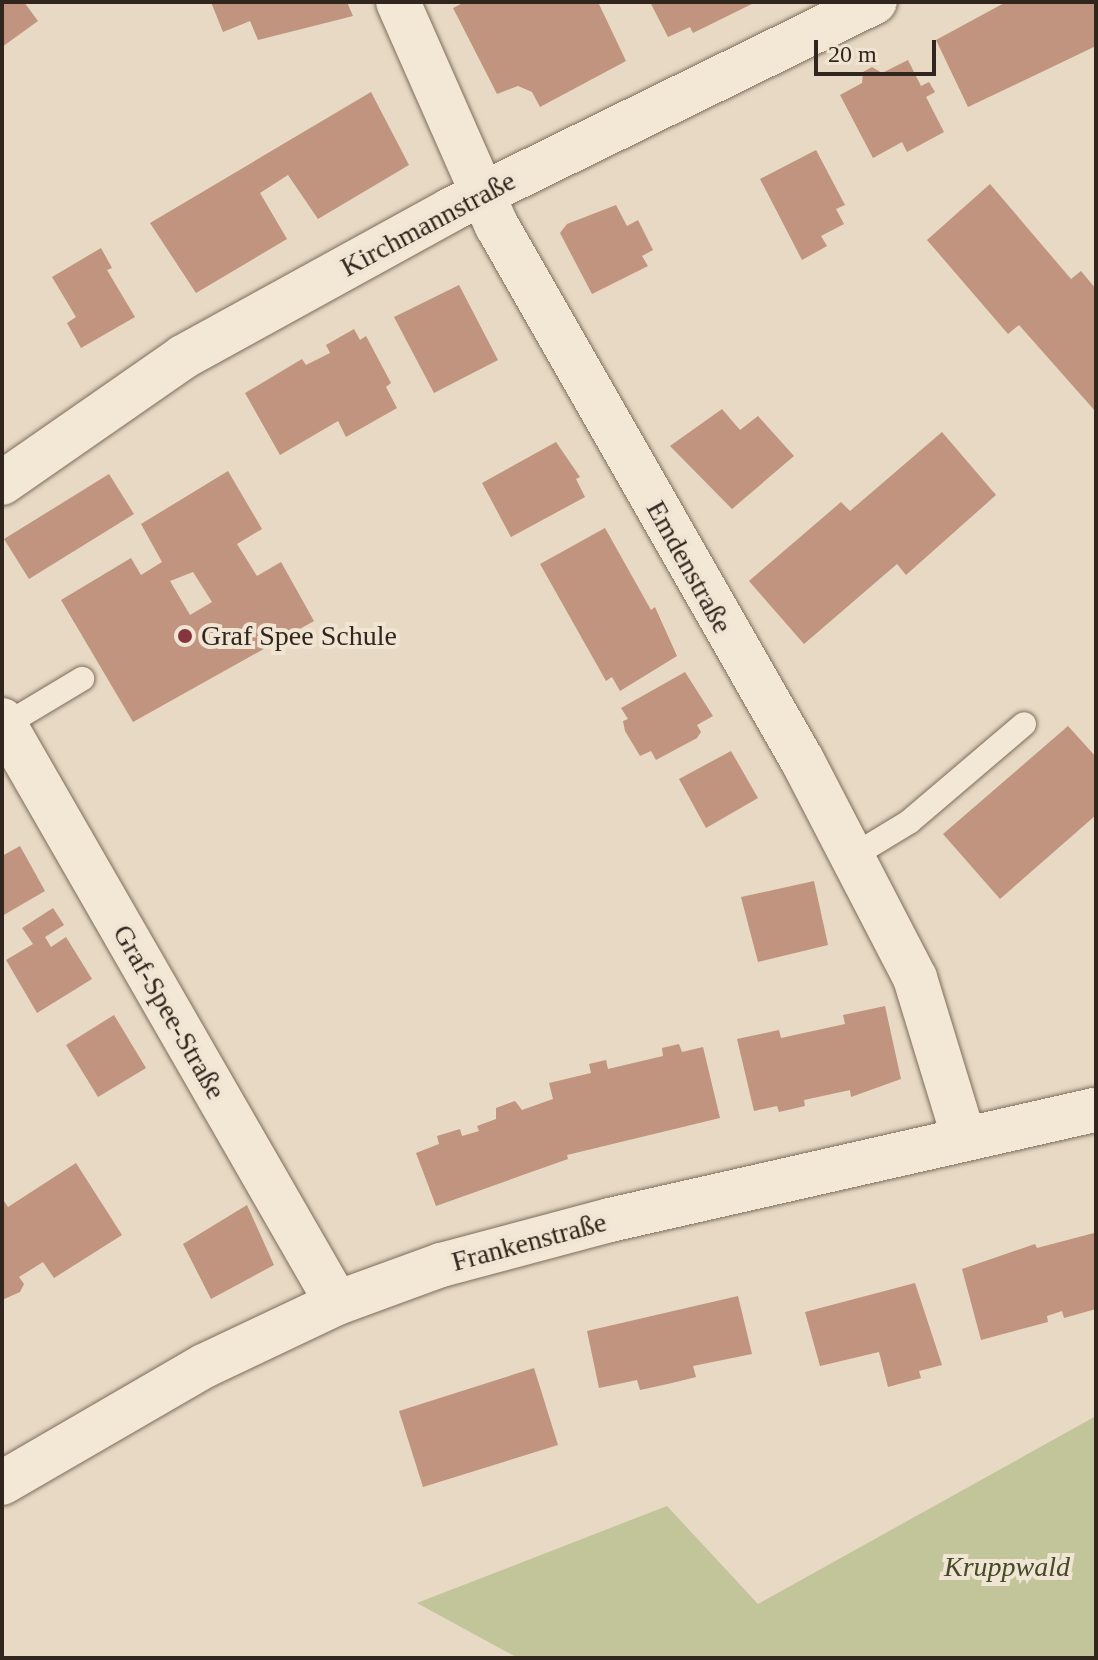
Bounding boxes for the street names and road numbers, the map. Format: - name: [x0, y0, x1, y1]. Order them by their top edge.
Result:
- street label: Kirchmannstraße: [335, 164, 521, 284]
- street label: Emdenstraße: [639, 495, 739, 639]
- street label: Graf-Spee-Straße: [105, 919, 233, 1105]
- street label: Frankenstraße: [448, 1205, 610, 1279]

